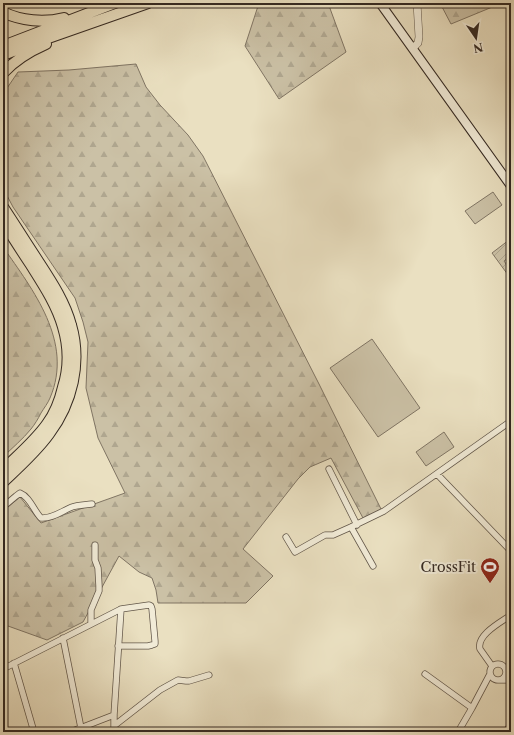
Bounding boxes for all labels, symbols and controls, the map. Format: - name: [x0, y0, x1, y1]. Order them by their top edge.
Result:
- north arrow: [456, 18, 496, 58]
- text: N: [472, 40, 484, 56]
- sports icon: CrossFit: [479, 556, 501, 584]
- place label: CrossFit: [421, 558, 476, 576]

